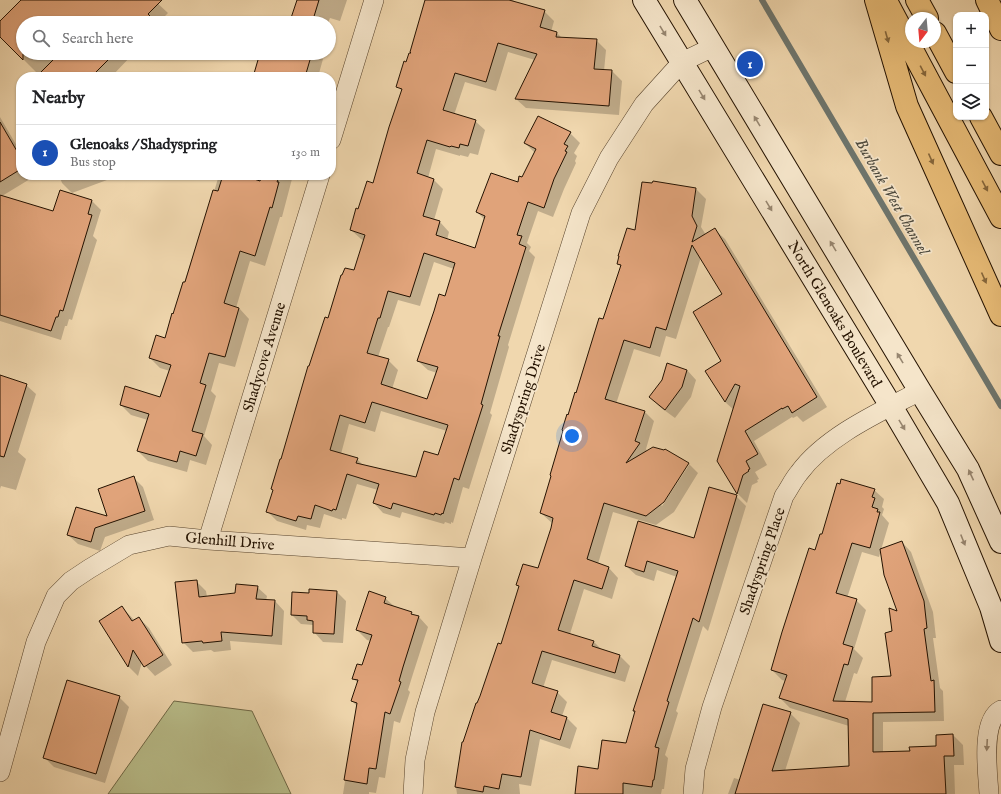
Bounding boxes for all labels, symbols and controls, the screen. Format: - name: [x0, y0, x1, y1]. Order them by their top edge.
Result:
- north arrow: [905, 12, 941, 48]
- map controls: [953, 12, 989, 120]
- button: +: [953, 12, 989, 48]
- search box: [16, 16, 336, 60]
- one-way arrow: [659, 26, 667, 36]
- icon: search: [30, 27, 52, 49]
- text: Search here: [62, 29, 133, 48]
- one-way arrow: [884, 32, 890, 44]
- button: −: [953, 48, 989, 84]
- pin: 1: [737, 49, 763, 79]
- one-way arrow: [920, 66, 927, 77]
- button: layers: [953, 84, 989, 120]
- text: Nearby: [32, 88, 85, 109]
- one-way arrow: [698, 90, 706, 100]
- one-way arrow: [754, 115, 761, 127]
- text: Glenoaks / Shadyspring: [70, 135, 217, 154]
- water label: Burbank West Channel: [850, 135, 933, 260]
- text: 1: [43, 144, 47, 161]
- text: 130 m: [291, 144, 320, 161]
- text: Bus stop: [70, 154, 116, 171]
- one-way arrow: [928, 154, 934, 165]
- one-way arrow: [981, 180, 988, 192]
- one-way arrow: [766, 200, 773, 212]
- street label: North Glenoaks Boulevard: [783, 237, 886, 392]
- one-way arrow: [829, 240, 836, 252]
- one-way arrow: [982, 272, 988, 284]
- street label: Shadycove Avenue: [239, 300, 290, 415]
- street label: Shadyspring Drive: [497, 342, 550, 457]
- one-way arrow: [896, 353, 904, 363]
- one-way arrow: [898, 420, 905, 431]
- your location: [562, 426, 582, 446]
- one-way arrow: [968, 469, 974, 480]
- street label: Shadyspring Place: [735, 505, 790, 617]
- street label: Glenhill Drive: [185, 528, 275, 555]
- one-way arrow: [960, 534, 966, 545]
- one-way arrow: [983, 739, 990, 751]

